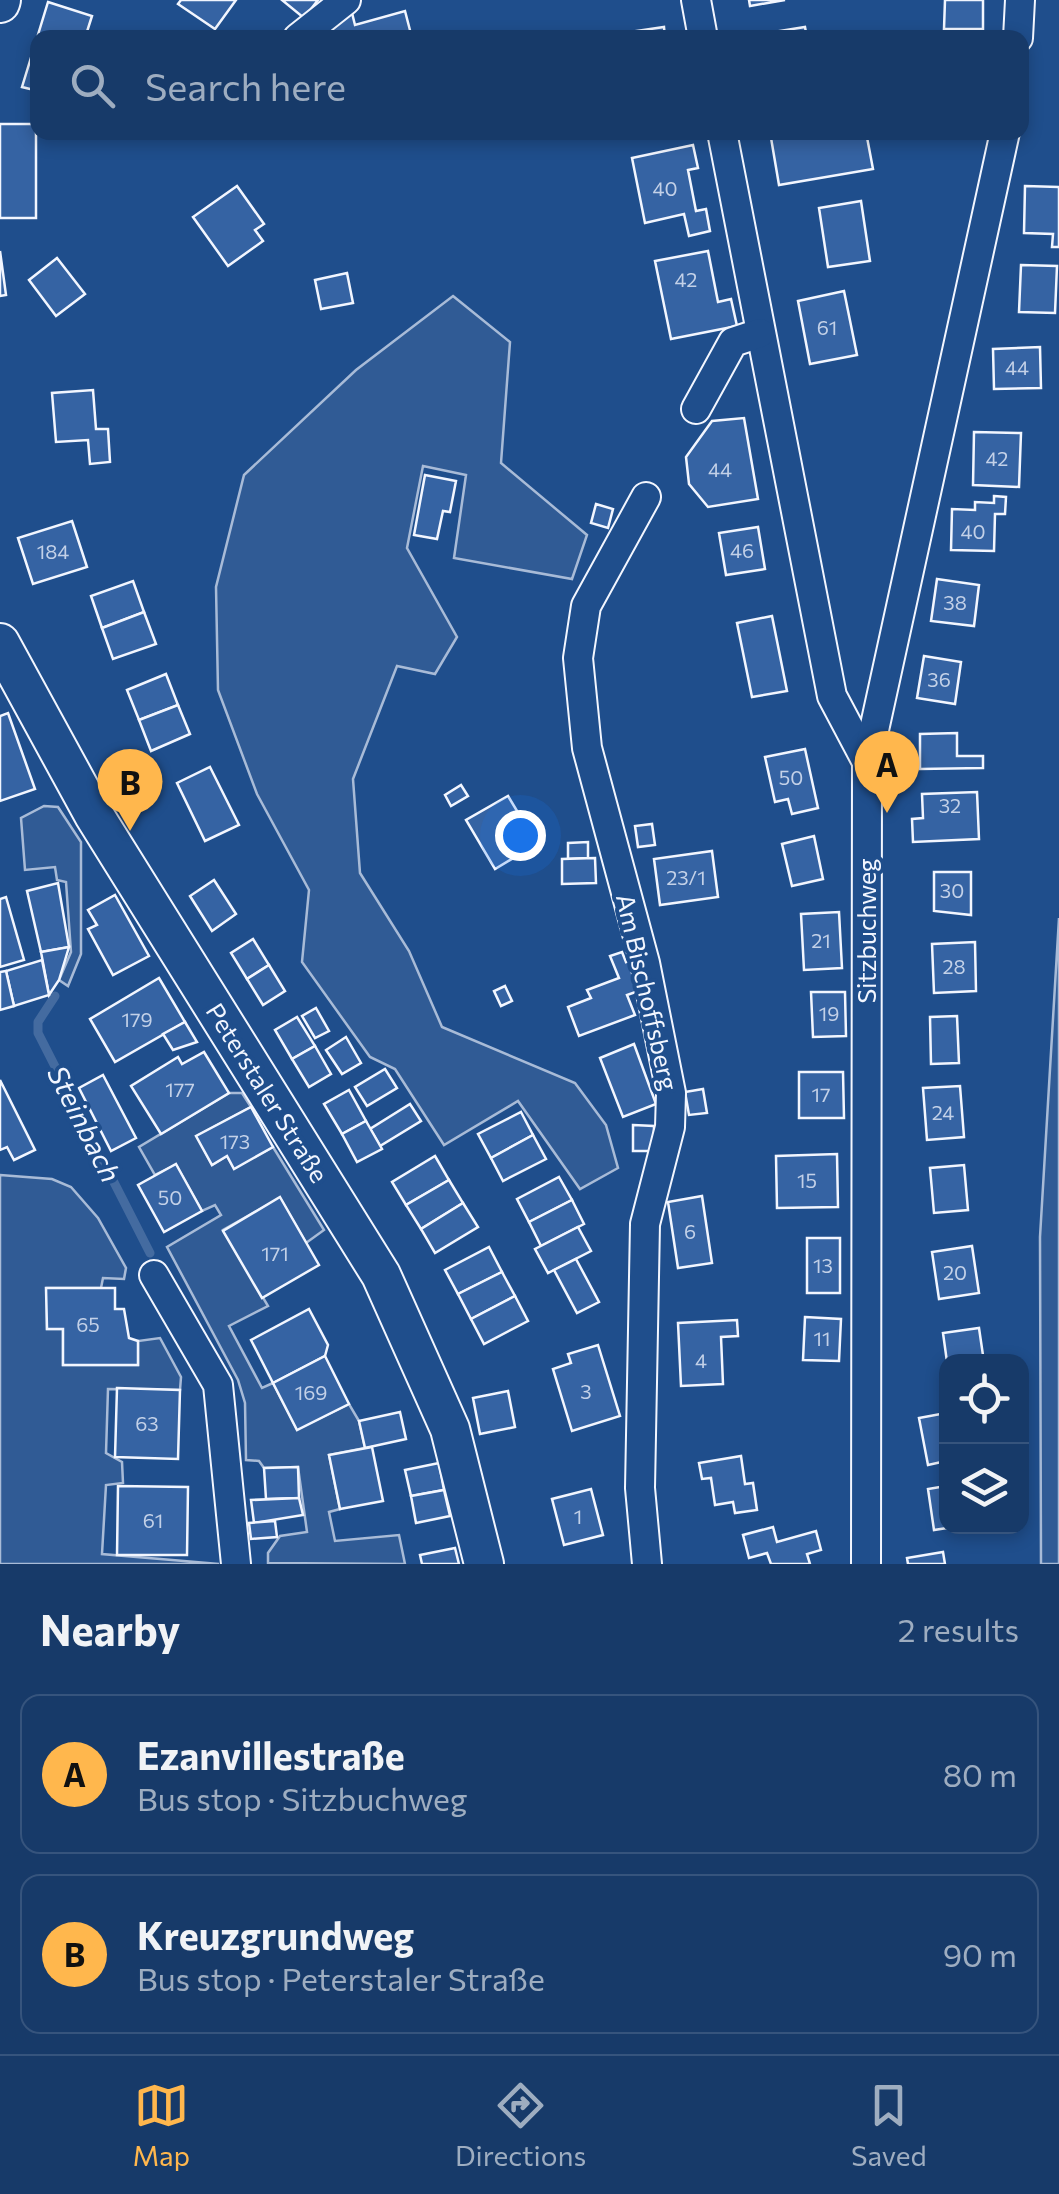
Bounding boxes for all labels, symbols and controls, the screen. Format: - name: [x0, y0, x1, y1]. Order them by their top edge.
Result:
- search box: [30, 30, 1029, 140]
- icon: search: [65, 58, 120, 113]
- text: Search here: [145, 62, 346, 109]
- house number: 40: [652, 176, 678, 200]
- house number: 42: [675, 267, 697, 291]
- house number: 61: [817, 315, 837, 339]
- house number: 44: [1005, 355, 1029, 379]
- house number: 42: [986, 446, 1008, 470]
- house number: 44: [708, 457, 732, 481]
- house number: 40: [960, 519, 986, 543]
- house number: 46: [730, 538, 754, 562]
- house number: 184: [37, 539, 69, 563]
- house number: 38: [943, 590, 967, 614]
- house number: 36: [927, 667, 951, 691]
- pin: A: [854, 730, 920, 813]
- pin: B: [98, 748, 162, 831]
- house number: 50: [779, 765, 803, 789]
- house number: 32: [939, 793, 961, 817]
- your location: [495, 810, 546, 861]
- street label: Sitzbuchweg: [851, 858, 881, 1004]
- house number: 23/1: [666, 865, 706, 889]
- house number: 30: [940, 878, 964, 902]
- street label: Am Bischoffsberg: [611, 890, 685, 1093]
- house number: 21: [811, 928, 831, 952]
- house number: 28: [942, 954, 966, 978]
- street label: Peterstaler Straße: [201, 997, 335, 1188]
- house number: 19: [819, 1001, 839, 1025]
- house number: 179: [121, 1007, 153, 1031]
- water label: Steinbach: [41, 1059, 129, 1188]
- house number: 177: [165, 1077, 195, 1101]
- house number: 17: [811, 1082, 831, 1106]
- house number: 24: [932, 1100, 954, 1124]
- house number: 173: [220, 1129, 250, 1153]
- house number: 15: [797, 1168, 817, 1192]
- house number: 50: [158, 1185, 182, 1209]
- house number: 6: [684, 1219, 696, 1243]
- house number: 171: [261, 1241, 289, 1265]
- house number: 13: [813, 1253, 833, 1277]
- house number: 20: [943, 1260, 967, 1284]
- house number: 65: [76, 1312, 100, 1336]
- house number: 11: [813, 1326, 831, 1350]
- house number: 4: [695, 1348, 707, 1372]
- map controls: [939, 1354, 1029, 1534]
- button: locate: [939, 1354, 1029, 1444]
- house number: 3: [580, 1379, 592, 1403]
- house number: 169: [295, 1380, 327, 1404]
- house number: 63: [135, 1411, 159, 1435]
- button: layers: [939, 1444, 1029, 1534]
- house number: 1: [574, 1504, 582, 1528]
- house number: 61: [143, 1508, 163, 1532]
- text: Nearby: [40, 1603, 180, 1655]
- text: 2 results: [898, 1609, 1019, 1649]
- text: Ezanvillestraße: [137, 1731, 405, 1778]
- text: A: [63, 1754, 86, 1794]
- text: 80 m: [943, 1754, 1017, 1794]
- text: Bus stop · Sitzbuchweg: [137, 1778, 467, 1818]
- text: Kreuzgrundweg: [137, 1911, 414, 1958]
- text: B: [64, 1934, 85, 1974]
- text: 90 m: [943, 1934, 1017, 1974]
- text: Bus stop · Peterstaler Straße: [137, 1958, 545, 1998]
- tab: Map: [132, 2078, 190, 2172]
- tab: Directions: [455, 2078, 586, 2172]
- tab: Saved: [851, 2078, 927, 2172]

